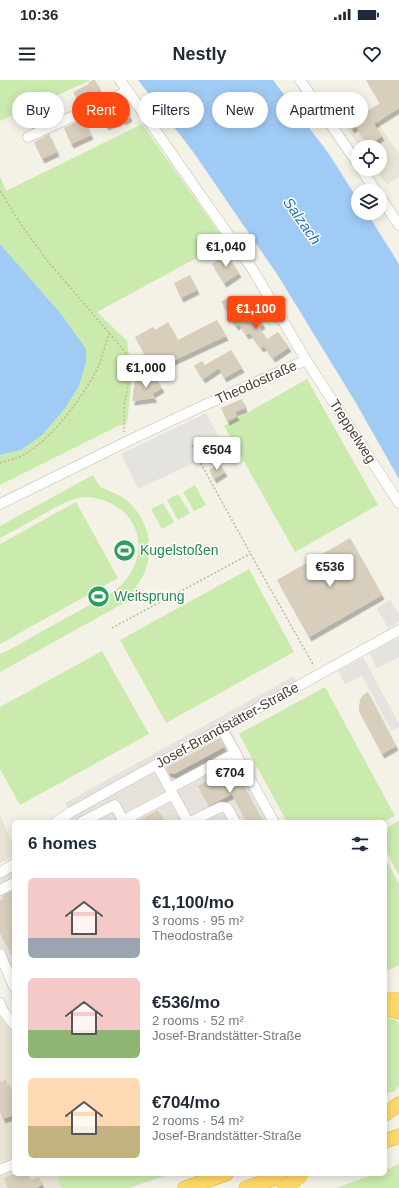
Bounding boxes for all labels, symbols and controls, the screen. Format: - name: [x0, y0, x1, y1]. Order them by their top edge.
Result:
- text: 10:36: [20, 6, 58, 23]
- icon: menu: [16, 43, 38, 65]
- icon: heart: [361, 43, 383, 65]
- text: Nestly: [172, 44, 227, 64]
- chip: Buy: [12, 92, 64, 128]
- chip: Rent: [72, 92, 130, 128]
- chip: Filters: [138, 92, 204, 128]
- chip: New: [212, 92, 268, 128]
- chip: Apartment: [276, 92, 368, 128]
- map controls: [351, 140, 387, 220]
- button: locate: [351, 140, 387, 176]
- button: layers: [351, 184, 387, 220]
- water label: Salzach: [280, 194, 325, 247]
- pin: €1,040: [193, 234, 259, 268]
- text: €1,040: [206, 239, 246, 254]
- pin: €1,100: [223, 296, 289, 330]
- text: €1,100: [236, 301, 276, 316]
- pin: €1,000: [113, 355, 179, 389]
- street label: Theodostraße: [213, 357, 299, 407]
- text: €1,000: [126, 360, 166, 375]
- street label: Treppelweg: [327, 396, 379, 466]
- pin: €504: [193, 437, 241, 471]
- text: €504: [203, 442, 231, 457]
- sports icon: Kugelstoßen: [111, 537, 137, 563]
- place label: Kugelstoßen: [140, 542, 219, 558]
- pin: €536: [306, 554, 354, 588]
- text: €536: [316, 559, 344, 574]
- sports icon: Weitsprung: [85, 583, 111, 609]
- place label: Weitsprung: [114, 588, 185, 604]
- street label: Josef-Brandstätter-Straße: [153, 679, 301, 771]
- pin: €704: [206, 760, 254, 794]
- text: €704: [216, 765, 244, 780]
- icon: filters: [349, 833, 371, 855]
- text: 6 homes: [28, 834, 97, 853]
- text: €1,100/mo: [152, 893, 234, 912]
- icon: home: [60, 894, 108, 942]
- text: 3 rooms · 95 m²: [152, 913, 244, 928]
- text: Theodostraße: [152, 928, 233, 943]
- text: €536/mo: [152, 993, 220, 1012]
- icon: home: [60, 994, 108, 1042]
- text: 2 rooms · 52 m²: [152, 1013, 244, 1028]
- text: Josef-Brandstätter-Straße: [152, 1028, 302, 1043]
- text: €704/mo: [152, 1093, 220, 1112]
- icon: home: [60, 1094, 108, 1142]
- text: 2 rooms · 54 m²: [152, 1113, 244, 1128]
- text: Josef-Brandstätter-Straße: [152, 1128, 302, 1143]

